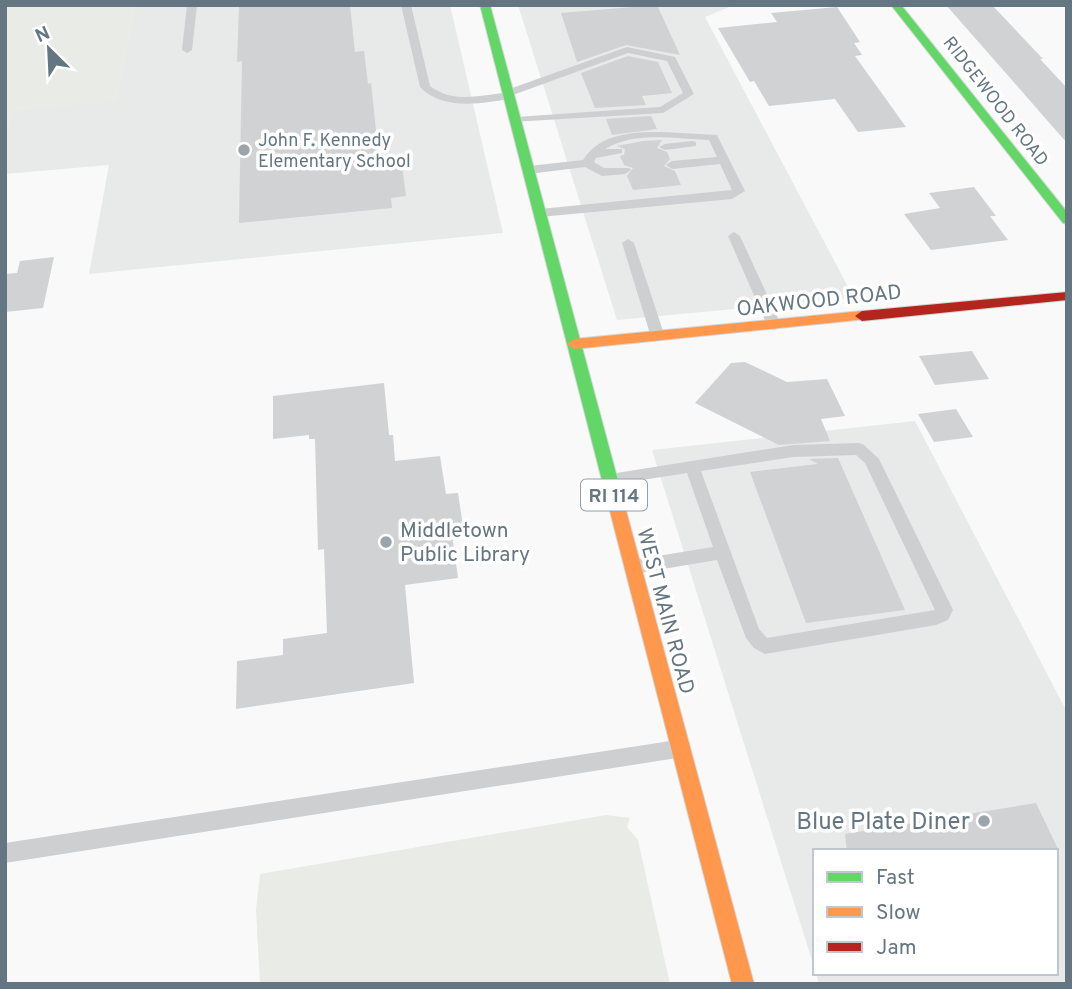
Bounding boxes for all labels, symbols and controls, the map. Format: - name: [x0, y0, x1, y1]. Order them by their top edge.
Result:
- north arrow: [14, 14, 84, 84]
- text: N: [32, 22, 54, 49]
- street label: RIDGEWOOD ROAD: [937, 32, 1053, 171]
- place label: John F. Kennedy Elementary School: [258, 130, 411, 174]
- marker: John F. Kennedy Elementary School: [236, 142, 252, 158]
- street label: OAKWOOD ROAD: [735, 279, 903, 324]
- road number: RI 114: [581, 480, 647, 510]
- place label: Middletown Public Library: [400, 518, 530, 569]
- street label: WEST MAIN ROAD: [629, 525, 700, 697]
- marker: Middletown Public Library: [378, 534, 394, 550]
- place label: Blue Plate Diner: [796, 808, 970, 838]
- marker: Blue Plate Diner: [976, 813, 992, 829]
- legend: [813, 849, 1058, 975]
- text: Fast: [876, 865, 915, 892]
- text: Slow: [876, 900, 921, 927]
- text: Jam: [876, 935, 917, 962]

